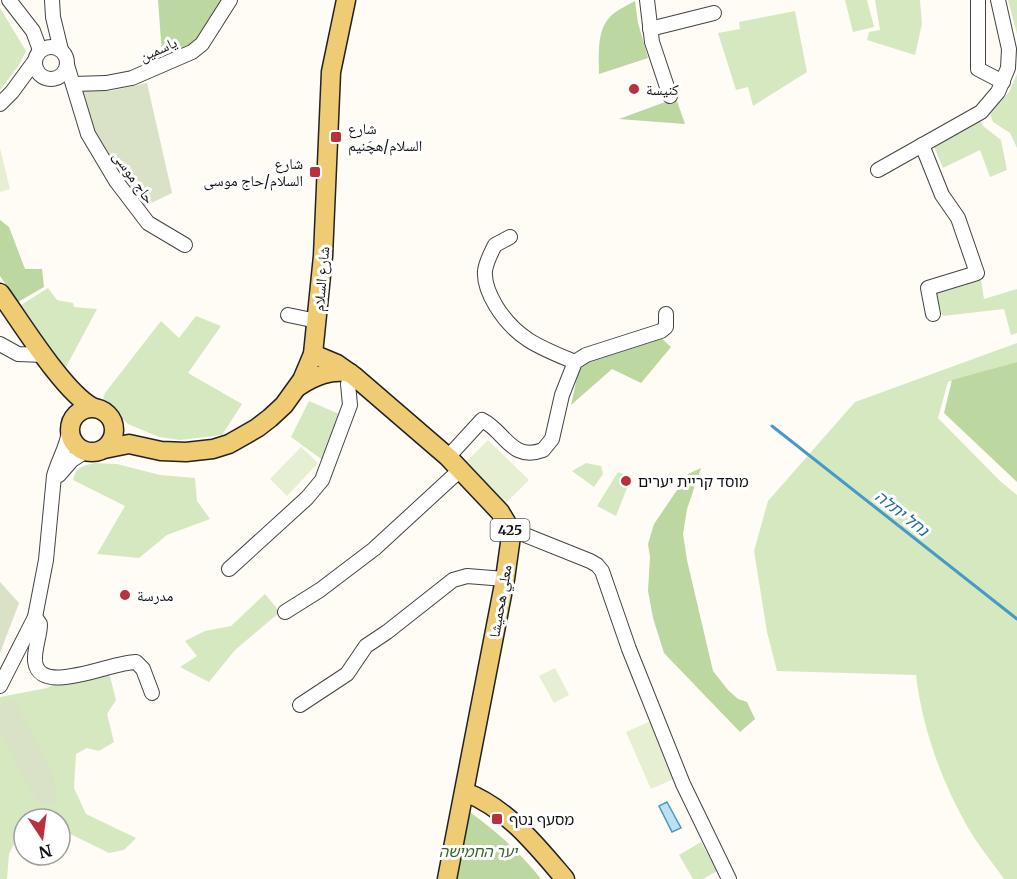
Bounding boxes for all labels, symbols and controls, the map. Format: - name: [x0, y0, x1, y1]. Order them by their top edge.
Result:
- street label: ياسمين: [136, 32, 180, 67]
- place label: كنيسة: [646, 80, 679, 99]
- marker: كنيسة: [627, 82, 641, 96]
- place label: شارع السلام/هچَنيم: [348, 119, 422, 156]
- marker: شارع السلام/هچَنيم: [329, 130, 343, 144]
- street label: حاج موسى: [108, 147, 159, 208]
- place label: شارع السلام/حاج موسى: [203, 154, 303, 191]
- marker: شارع السلام/حاج موسى: [308, 165, 322, 179]
- street label: شارع السلام: [309, 246, 334, 312]
- place label: מוסד קריית יערים: [638, 472, 749, 491]
- marker: מוסד קריית יערים: [619, 474, 633, 488]
- water label: נחל יתלה: [871, 486, 933, 541]
- road number: 425: [490, 519, 530, 541]
- street label: معلي هحميشا: [484, 563, 519, 639]
- place label: مدرسة: [137, 586, 174, 605]
- marker: مدرسة: [118, 588, 132, 602]
- north arrow: [12, 807, 72, 867]
- place label: מסעף נטף: [509, 810, 574, 829]
- marker: מסעף נטף: [490, 812, 504, 826]
- text: N: [37, 840, 54, 863]
- park label: יער החמישה: [439, 842, 519, 861]

